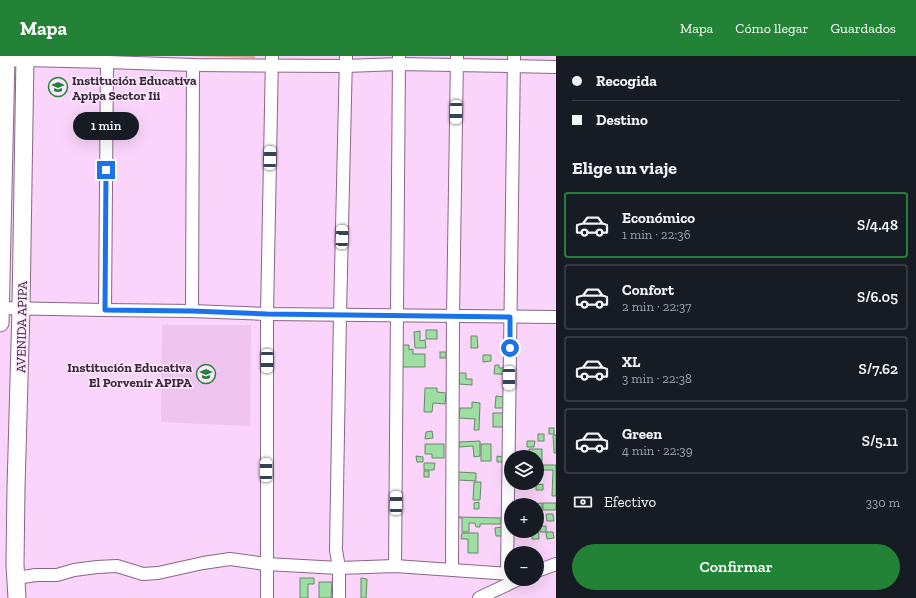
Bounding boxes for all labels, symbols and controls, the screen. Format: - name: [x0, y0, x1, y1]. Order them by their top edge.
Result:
- text: Mapa: [20, 17, 67, 40]
- text: Mapa: [680, 20, 713, 37]
- text: Cómo llegar: [735, 20, 808, 37]
- text: Guardados: [830, 20, 896, 37]
- text: Recogida: [596, 72, 657, 90]
- place label: Institución Educativa Apipa Sector Iii: [72, 73, 197, 103]
- school or university icon: Institución Educativa Apipa Sector Iii: [47, 76, 69, 98]
- car: [450, 100, 462, 124]
- text: Destino: [596, 111, 648, 129]
- callout: 1 min: [73, 112, 139, 140]
- text: 1 min: [91, 118, 121, 133]
- car: [264, 146, 276, 170]
- text: Elige un viaje: [572, 157, 677, 179]
- route end: [97, 161, 115, 179]
- icon: car: [574, 207, 610, 243]
- text: Económico: [622, 209, 695, 227]
- text: S/4.48: [857, 216, 898, 234]
- car: [336, 225, 348, 249]
- text: 1 min · 22:36: [622, 227, 691, 242]
- icon: car: [574, 279, 610, 315]
- street label: AVENIDA APIPA: [13, 280, 30, 373]
- text: Confort: [622, 281, 674, 299]
- text: S/6.05: [857, 288, 898, 306]
- text: 2 min · 22:37: [622, 299, 692, 314]
- route start: [501, 339, 519, 357]
- car: [261, 349, 273, 373]
- icon: car: [574, 351, 610, 387]
- text: XL: [622, 353, 640, 371]
- place label: Institución Educativa El Porvenir APIPA: [67, 360, 192, 390]
- text: S/7.62: [859, 360, 898, 378]
- school or university icon: Institución Educativa El Porvenir APIPA: [195, 363, 217, 385]
- car: [503, 366, 515, 390]
- text: 3 min · 22:38: [622, 371, 692, 386]
- icon: car: [574, 423, 610, 459]
- text: Green: [622, 425, 662, 443]
- text: S/5.11: [862, 432, 898, 450]
- text: 4 min · 22:39: [622, 443, 693, 458]
- map controls: [504, 450, 544, 586]
- button: layers: [504, 450, 544, 490]
- car: [260, 458, 272, 482]
- car: [390, 491, 402, 515]
- icon: cash: [572, 491, 594, 513]
- text: Efectivo: [604, 493, 656, 511]
- text: 330 m: [866, 495, 900, 510]
- button: +: [504, 498, 544, 538]
- button: Confirmar: [572, 544, 900, 590]
- button: −: [504, 546, 544, 586]

